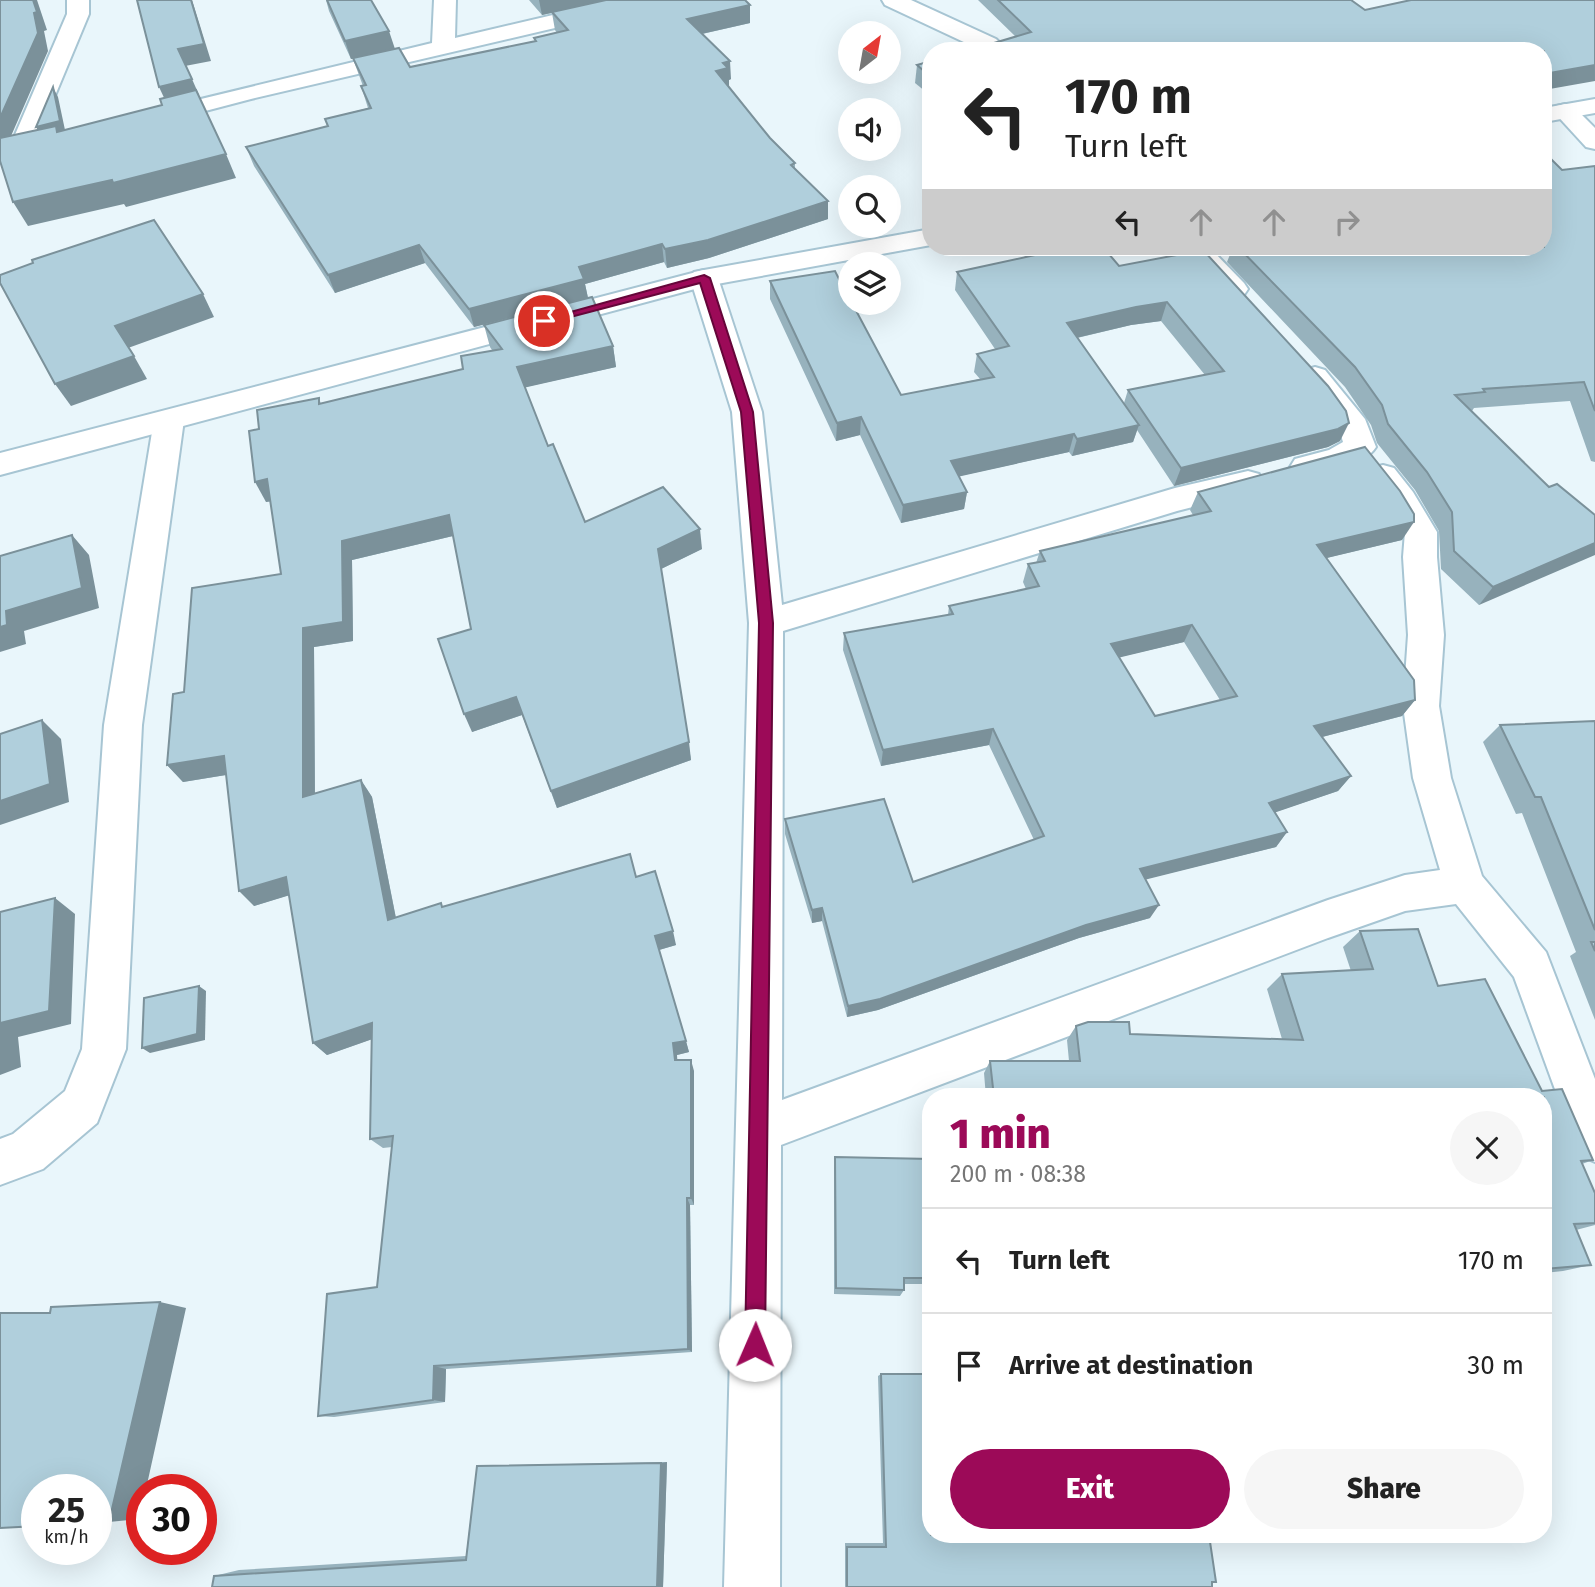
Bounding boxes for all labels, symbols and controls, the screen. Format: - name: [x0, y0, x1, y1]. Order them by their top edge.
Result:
- north arrow: [838, 21, 901, 84]
- map controls: [838, 21, 901, 315]
- text: 170 m: [1065, 67, 1192, 126]
- icon: left: [950, 70, 1041, 161]
- button: sound: [838, 98, 901, 161]
- text: Turn left: [1065, 127, 1187, 165]
- button: search: [838, 175, 901, 238]
- icon: left: [1109, 203, 1147, 241]
- icon: ahead: [1182, 203, 1220, 241]
- icon: ahead: [1255, 203, 1293, 241]
- icon: right: [1328, 203, 1366, 241]
- button: layers: [838, 252, 901, 315]
- pin: [514, 291, 574, 351]
- icon: arrive: [525, 302, 563, 340]
- text: 1 min: [950, 1109, 1051, 1159]
- button: close: [1450, 1111, 1524, 1185]
- text: 200 m · 08:38: [950, 1160, 1086, 1188]
- icon: left: [950, 1242, 988, 1280]
- text: Turn left: [1009, 1245, 1110, 1276]
- text: 170 m: [1458, 1245, 1524, 1276]
- position arrow: [718, 1308, 792, 1382]
- icon: arrive: [950, 1347, 988, 1385]
- text: Arrive at destination: [1009, 1350, 1253, 1381]
- text: 30 m: [1467, 1350, 1524, 1381]
- button: Exit: [950, 1449, 1230, 1529]
- button: Share: [1244, 1449, 1524, 1529]
- speed limit sign: 30: [126, 1474, 217, 1565]
- text: 25: [48, 1489, 85, 1531]
- text: km/h: [44, 1526, 89, 1548]

